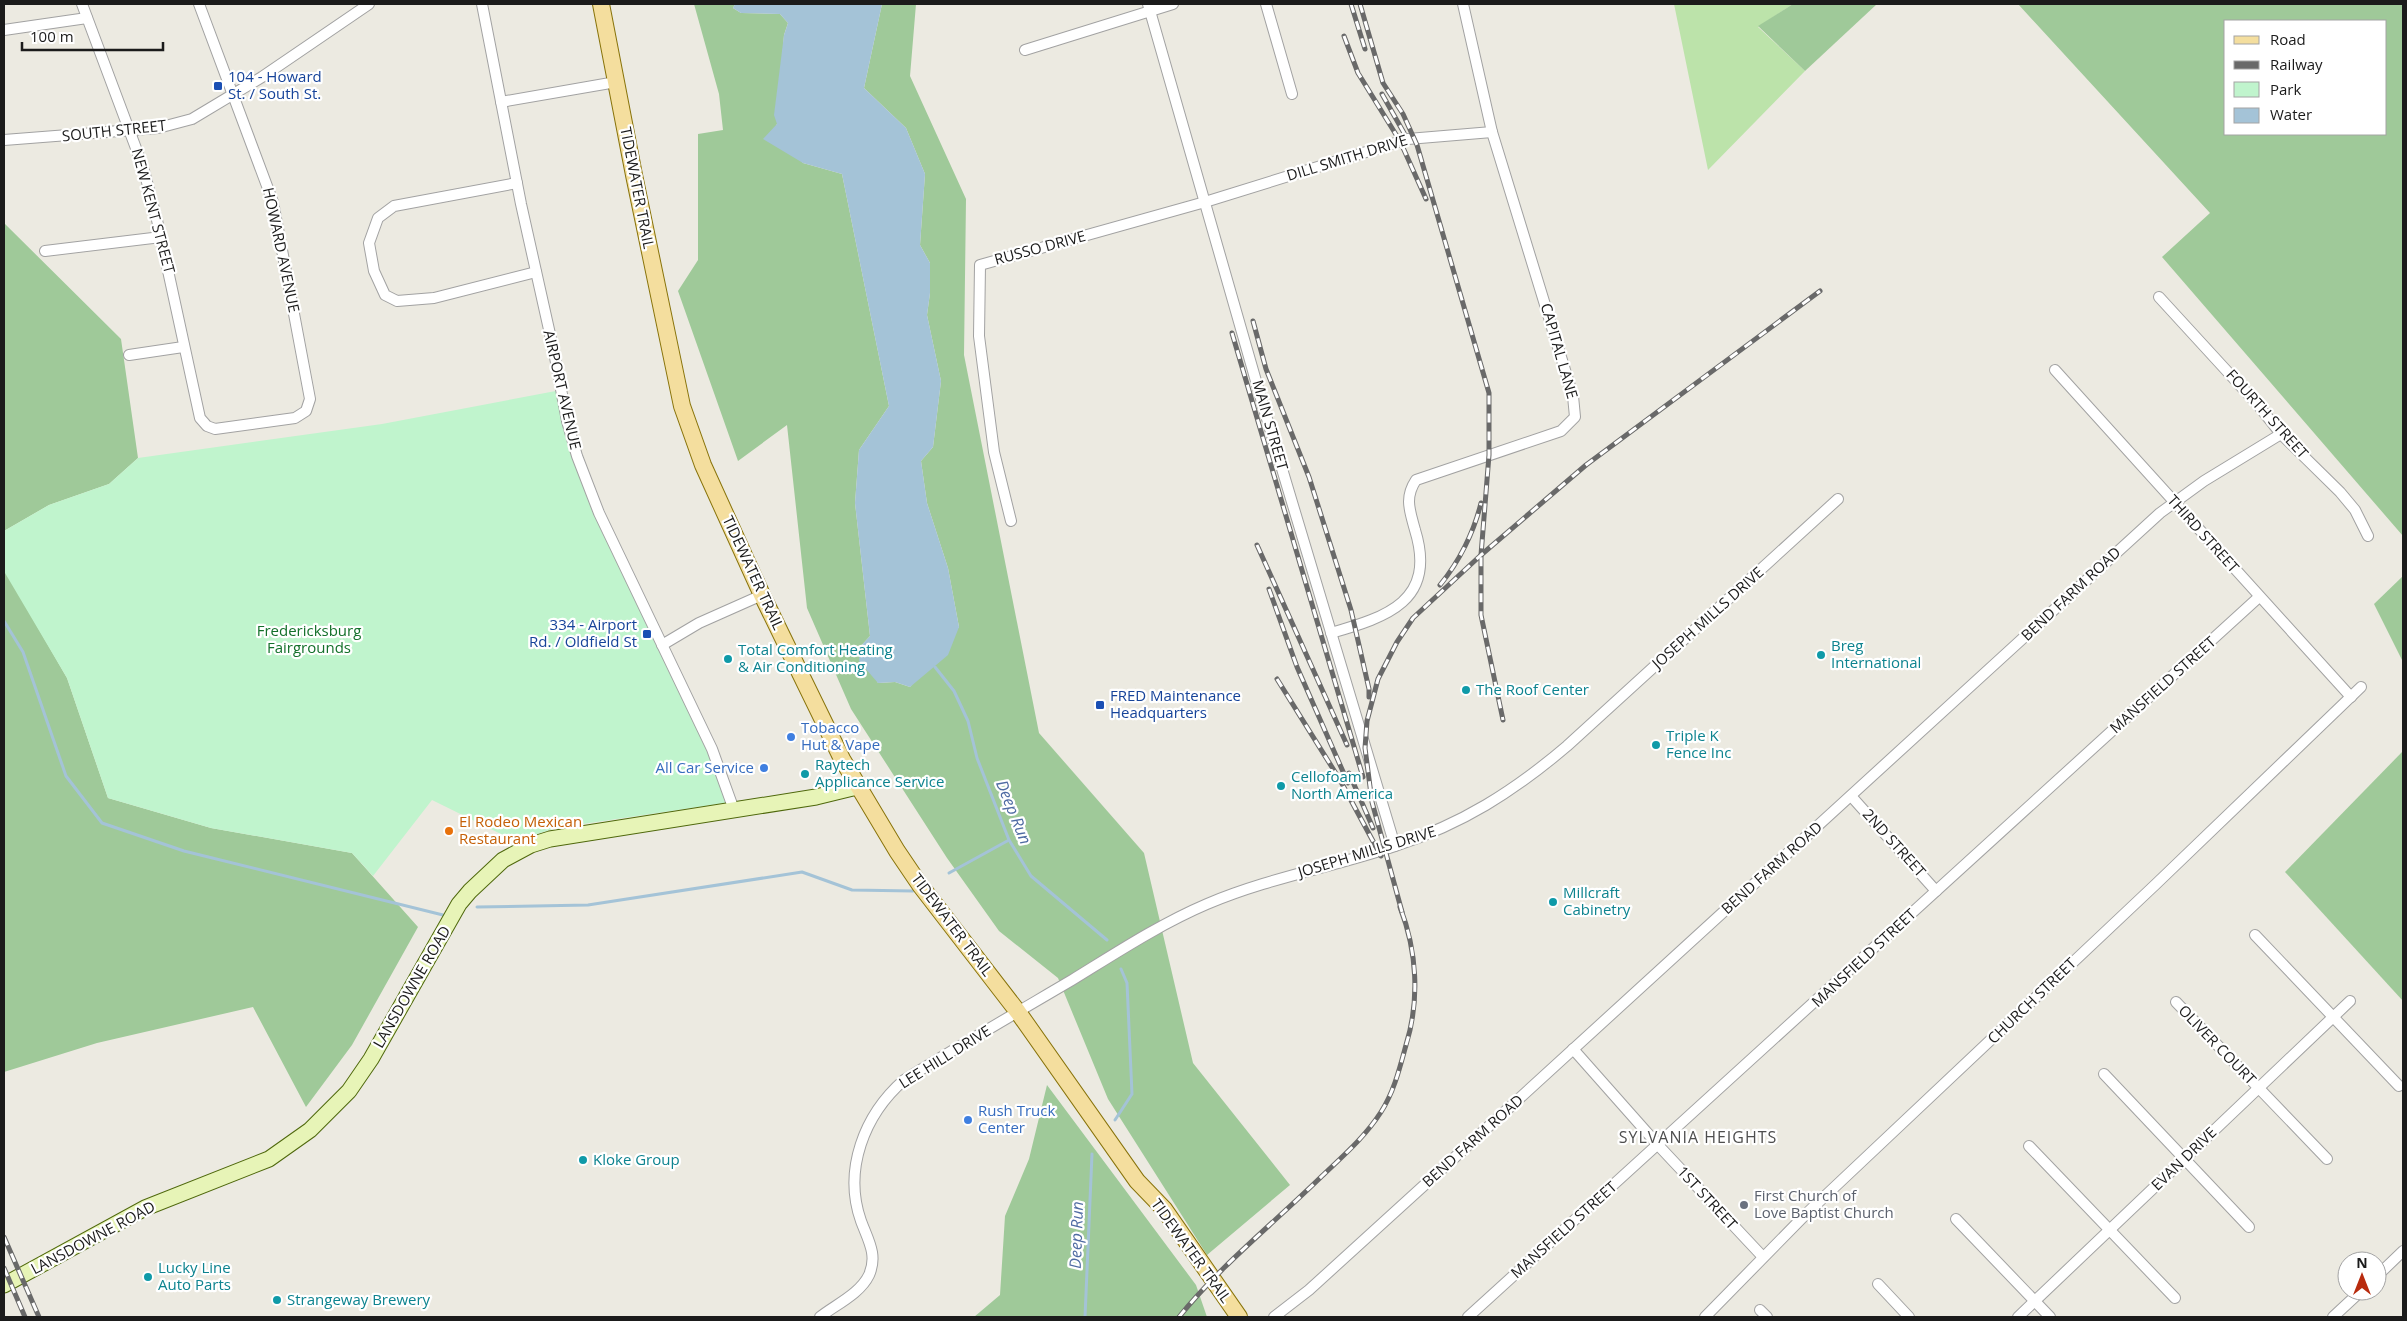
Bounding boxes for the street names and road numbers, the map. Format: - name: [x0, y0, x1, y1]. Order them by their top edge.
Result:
- street label: SOUTH STREET: [61, 115, 168, 145]
- street label: TIDEWATER TRAIL: [616, 125, 660, 251]
- street label: DILL SMITH DRIVE: [1284, 129, 1410, 185]
- street label: NEW KENT STREET: [128, 146, 181, 276]
- street label: HOWARD AVENUE: [259, 185, 305, 314]
- street label: RUSSO DRIVE: [992, 225, 1088, 269]
- street label: CAPITAL LANE: [1537, 301, 1583, 401]
- street label: AIRPORT AVENUE: [539, 328, 586, 452]
- street label: FOURTH STREET: [2222, 364, 2314, 463]
- street label: MAIN STREET: [1249, 377, 1294, 473]
- street label: THIRD STREET: [2163, 490, 2245, 577]
- street label: TIDEWATER TRAIL: [719, 512, 789, 633]
- street label: BEND FARM ROAD: [2016, 542, 2124, 645]
- street label: JOSEPH MILLS DRIVE: [1646, 562, 1767, 674]
- street label: MANSFIELD STREET: [2105, 631, 2220, 737]
- street label: 2ND STREET: [1859, 804, 1931, 881]
- street label: BEND FARM ROAD: [1717, 817, 1826, 918]
- street label: JOSEPH MILLS DRIVE: [1293, 821, 1438, 882]
- street label: TIDEWATER TRAIL: [908, 869, 998, 980]
- street label: MANSFIELD STREET: [1807, 903, 1920, 1011]
- street label: LANSDOWNE ROAD: [368, 922, 454, 1051]
- street label: CHURCH STREET: [1983, 952, 2080, 1048]
- street label: OLIVER COURT: [2175, 1000, 2261, 1089]
- street label: LEE HILL DRIVE: [895, 1020, 994, 1092]
- street label: BEND FARM ROAD: [1418, 1090, 1527, 1191]
- street label: EVAN DRIVE: [2146, 1122, 2220, 1194]
- street label: 1ST STREET: [1673, 1161, 1743, 1234]
- street label: MANSFIELD STREET: [1506, 1176, 1621, 1282]
- street label: TIDEWATER TRAIL: [1147, 1194, 1236, 1306]
- street label: LANSDOWNE ROAD: [27, 1196, 158, 1278]

